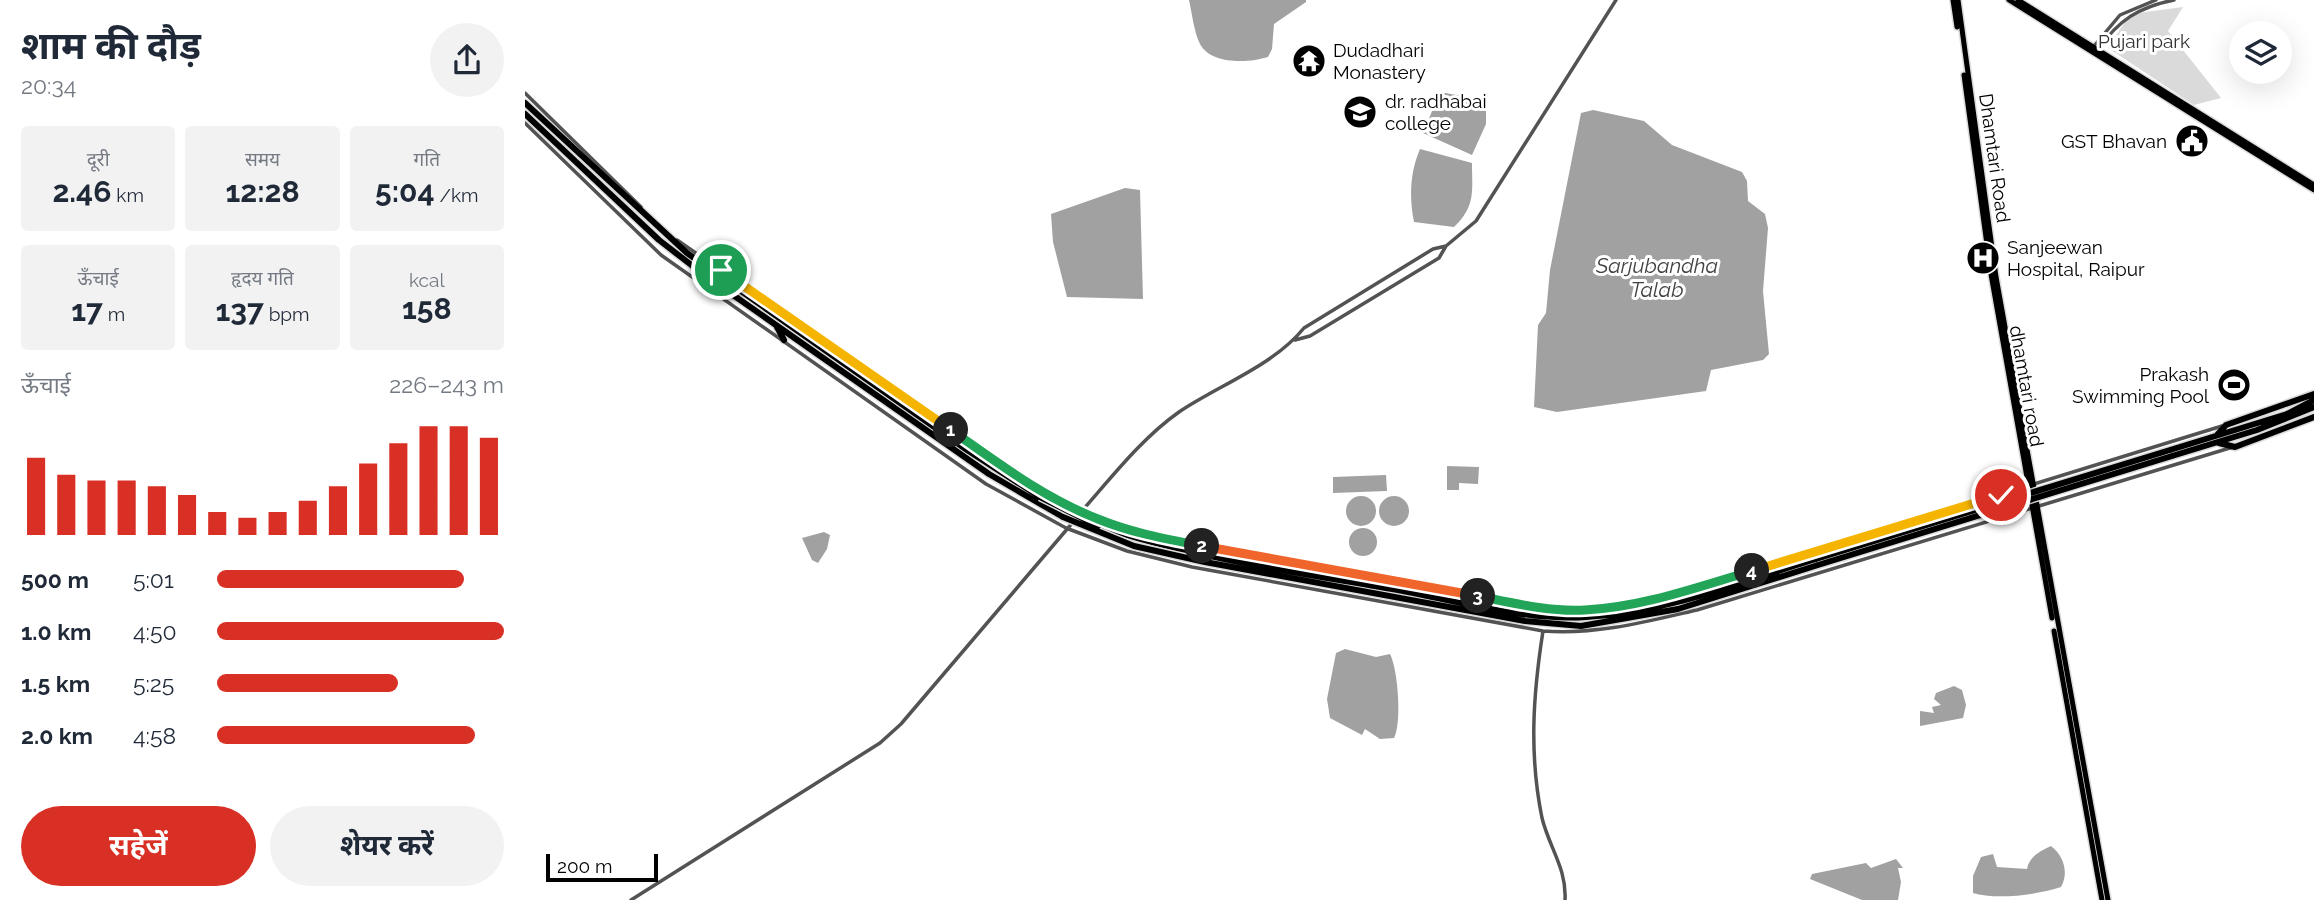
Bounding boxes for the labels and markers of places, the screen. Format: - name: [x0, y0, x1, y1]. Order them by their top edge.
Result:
- place label: Dudadhari Monastery: [1333, 39, 1426, 83]
- temple icon: Dudadhari Monastery: [1290, 42, 1328, 80]
- place label: dr. radhabai college: [1385, 90, 1487, 134]
- school or university icon: dr. radhabai college: [1341, 93, 1379, 131]
- public building icon: GST Bhavan: [2173, 122, 2211, 160]
- place label: GST Bhavan: [2061, 130, 2167, 152]
- place label: Sanjeewan Hospital, Raipur: [2007, 236, 2145, 280]
- hospital icon: Sanjeewan Hospital, Raipur: [1964, 239, 2002, 277]
- pin: [691, 240, 751, 300]
- place label: Prakash Swimming Pool: [2072, 363, 2210, 407]
- sports icon: Prakash Swimming Pool: [2215, 366, 2253, 404]
- pin: 1: [933, 412, 969, 448]
- pin: [1971, 465, 2031, 525]
- pin: 2: [1185, 528, 1219, 564]
- pin: 4: [1735, 554, 1769, 588]
- pin: 3: [1461, 578, 1495, 614]

